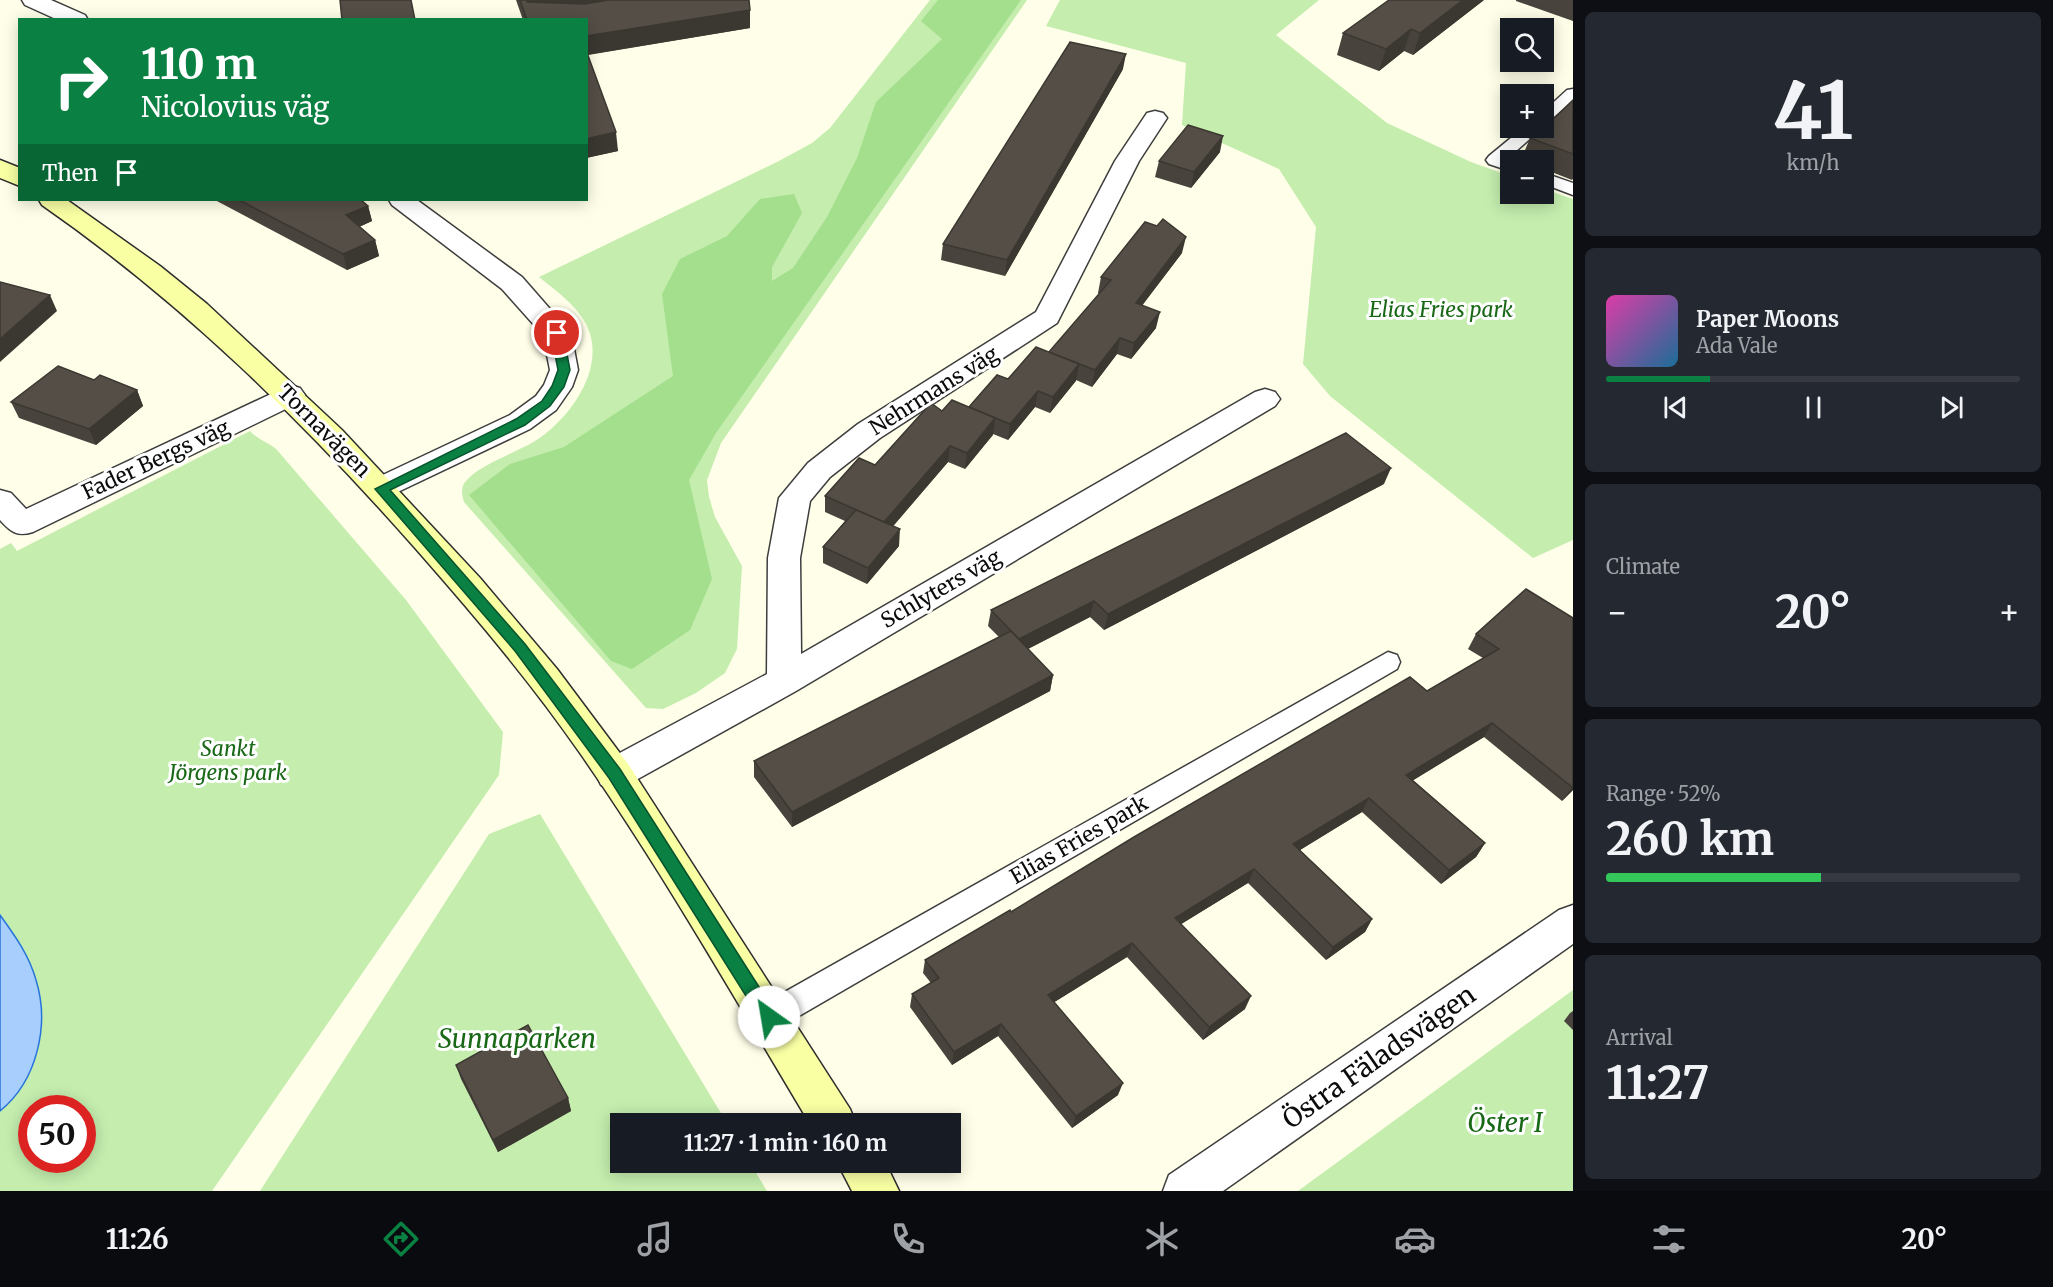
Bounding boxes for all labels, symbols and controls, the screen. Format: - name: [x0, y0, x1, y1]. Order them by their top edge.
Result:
- map controls: [1500, 18, 1554, 204]
- button: search: [1500, 18, 1554, 72]
- text: 110 m: [141, 38, 257, 90]
- icon: right: [42, 42, 120, 120]
- text: 41: [1773, 62, 1853, 160]
- button: +: [1500, 84, 1554, 138]
- text: Nicolovius väg: [141, 90, 329, 124]
- button: −: [1500, 150, 1554, 204]
- text: km/h: [1787, 150, 1839, 175]
- icon: arrive: [110, 156, 143, 189]
- text: Then: [42, 159, 98, 187]
- park label: Elias Fries park: [1369, 296, 1514, 323]
- text: Paper Moons: [1696, 305, 1839, 333]
- pin: [531, 307, 582, 358]
- icon: arrive: [540, 316, 573, 349]
- text: Ada Vale: [1696, 333, 1777, 358]
- street label: Nehrmans väg: [864, 340, 1004, 441]
- street label: Tornavägen: [272, 378, 377, 483]
- icon: previous: [1659, 391, 1692, 424]
- icon: pause: [1797, 391, 1830, 424]
- icon: next: [1935, 391, 1968, 424]
- street label: Fader Bergs väg: [78, 413, 234, 506]
- street label: Schlyters väg: [876, 543, 1006, 634]
- text: Climate: [1606, 554, 1680, 579]
- text: 20°: [1775, 584, 1851, 640]
- text: −: [1606, 592, 1628, 633]
- text: +: [1998, 592, 2020, 633]
- park label: Sankt Jörgens park: [167, 735, 287, 786]
- text: Range · 52%: [1606, 781, 1721, 806]
- street label: Elias Fries park: [1005, 789, 1153, 890]
- text: 260 km: [1606, 811, 1774, 867]
- street label: Östra Fäladsvägen: [1276, 978, 1482, 1136]
- position arrow: [737, 985, 801, 1049]
- park label: Sunnaparken: [438, 1022, 596, 1055]
- text: Arrival: [1606, 1025, 1673, 1050]
- text: 11:27: [1606, 1055, 1709, 1111]
- speed limit sign: 50: [18, 1095, 96, 1173]
- park label: Öster I: [1467, 1106, 1544, 1139]
- text: 11:27 · 1 min · 160 m: [684, 1129, 887, 1157]
- icon: directions: [380, 1218, 422, 1260]
- icon: music: [634, 1218, 676, 1260]
- icon: phone: [887, 1218, 929, 1260]
- icon: climate: [1141, 1218, 1183, 1260]
- icon: car: [1394, 1218, 1436, 1260]
- icon: filters: [1648, 1218, 1690, 1260]
- text: 11:26: [106, 1222, 169, 1256]
- text: 20°: [1901, 1222, 1947, 1256]

